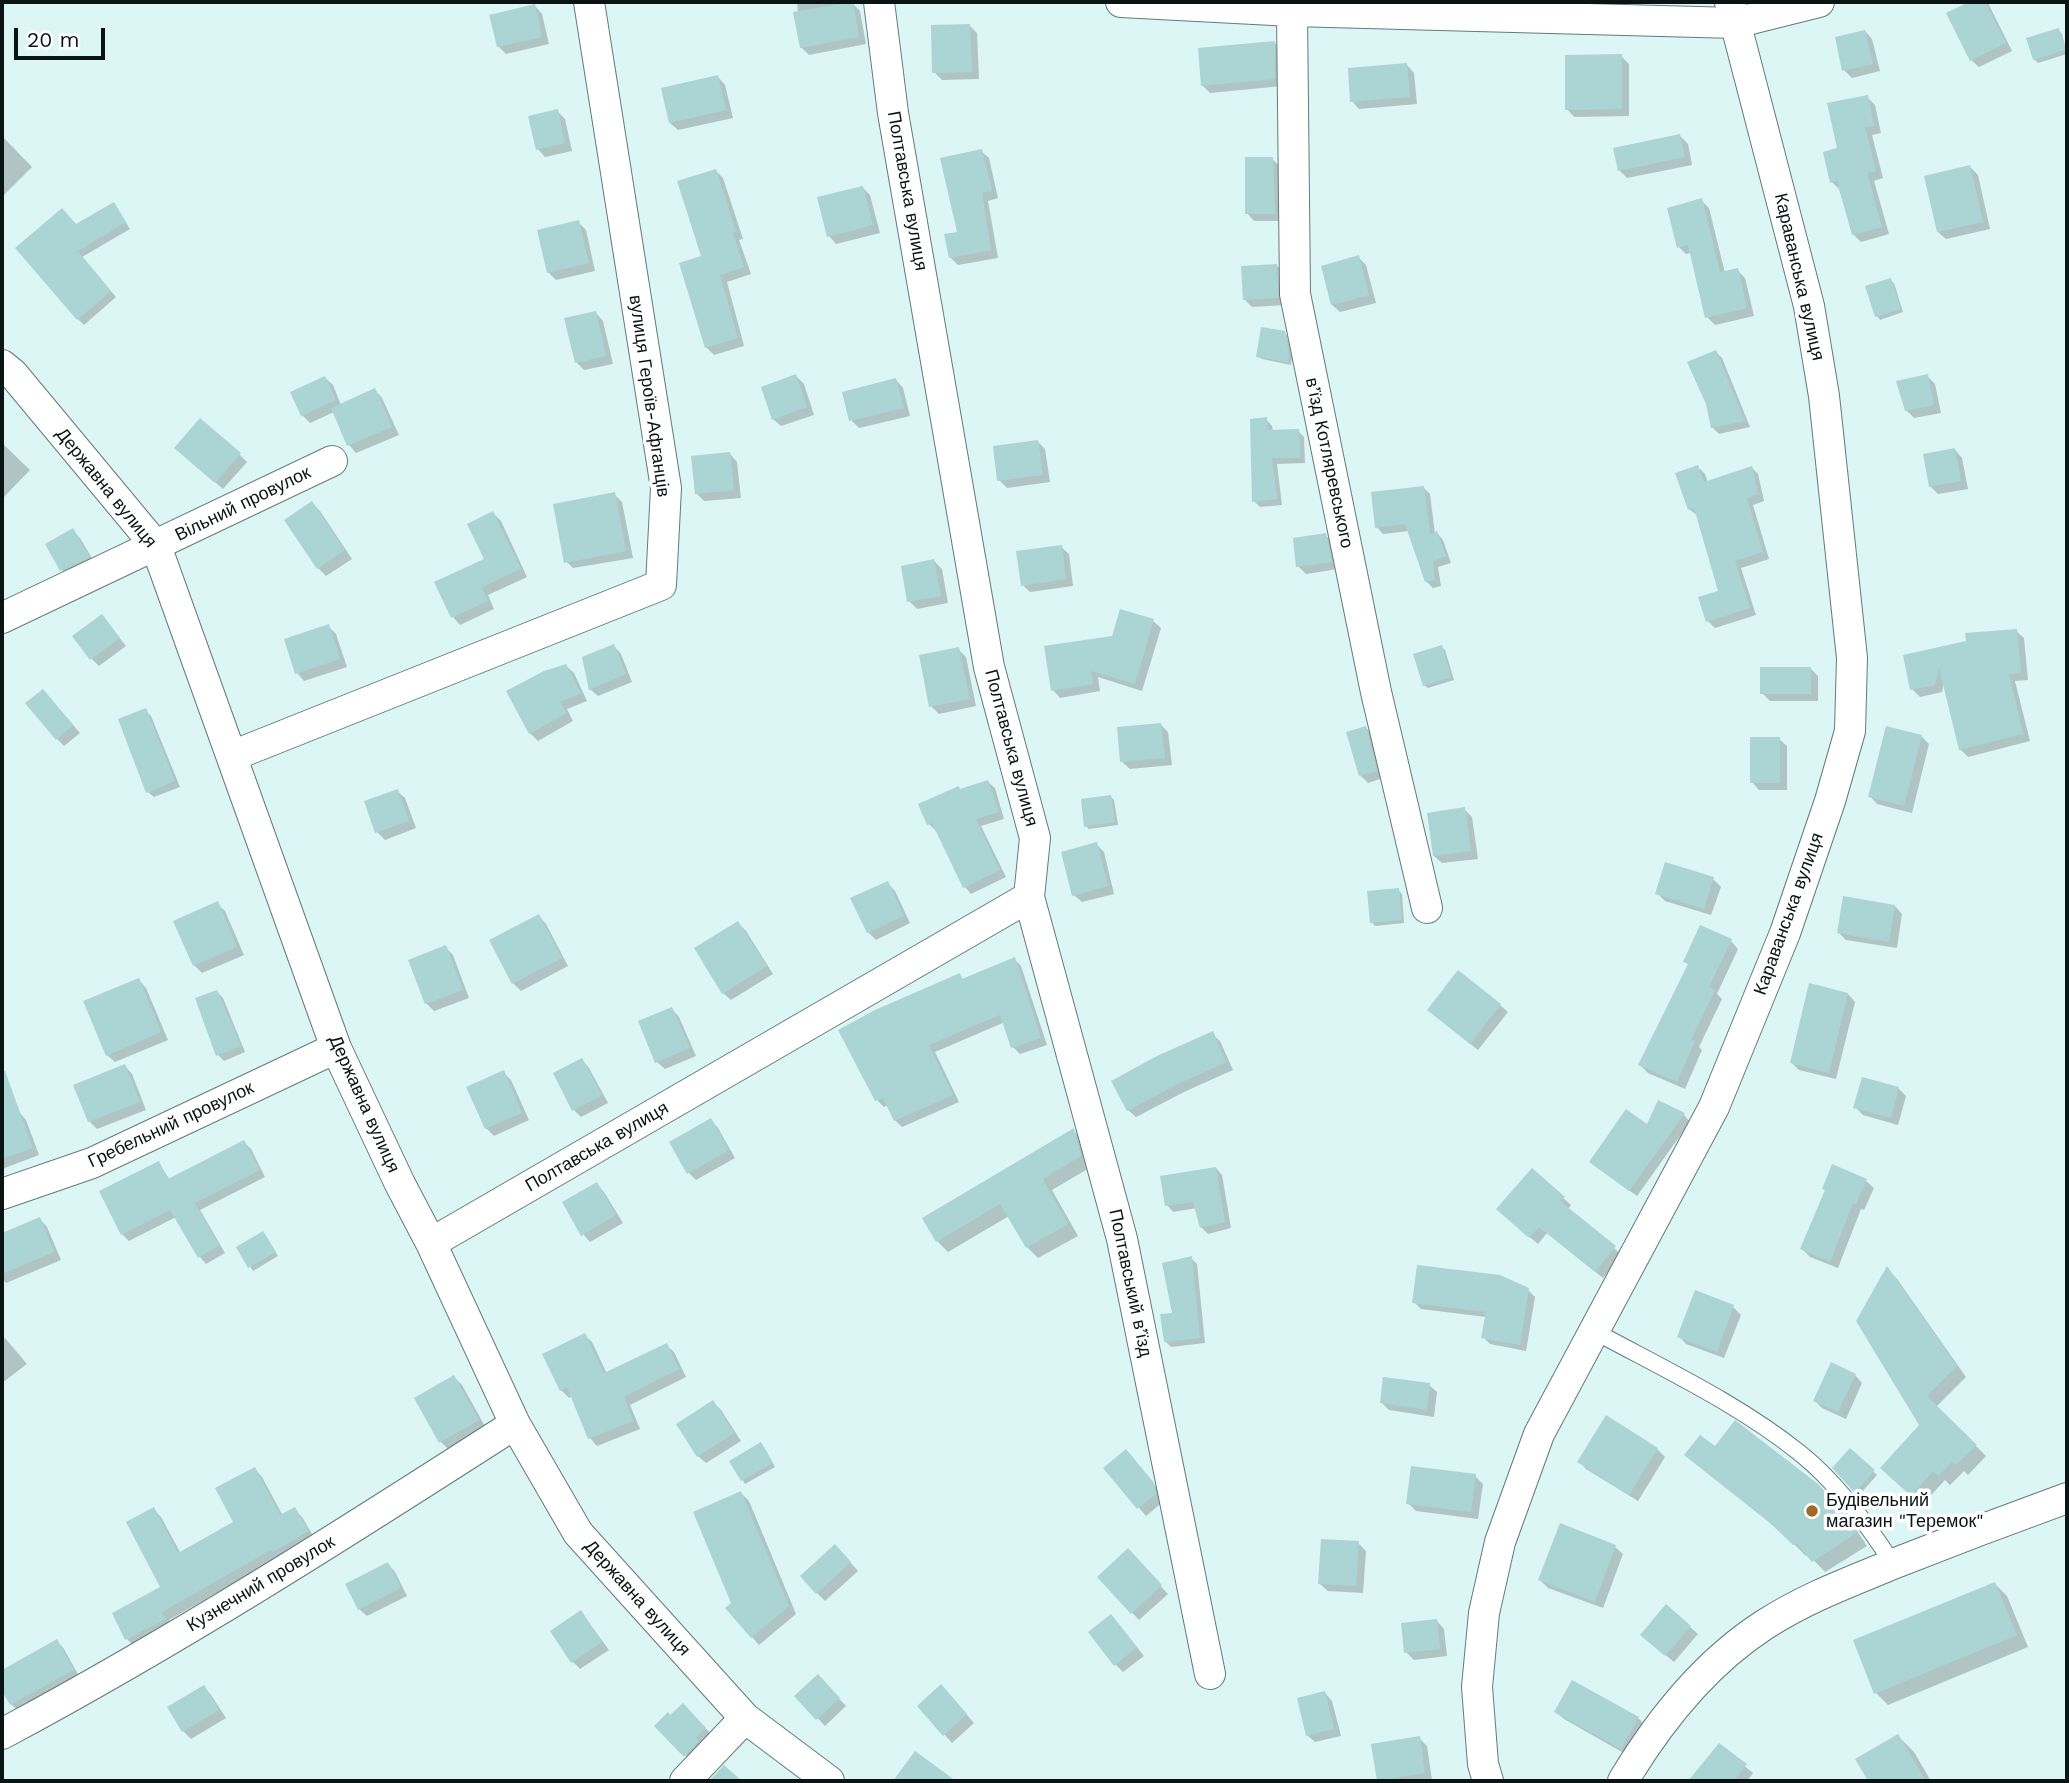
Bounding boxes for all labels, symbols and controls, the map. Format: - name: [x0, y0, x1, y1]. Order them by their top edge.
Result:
- scale bar: [18, 14, 108, 58]
- text: 20 m: [27, 27, 79, 52]
- street label: Полтавська вулиця: [882, 110, 932, 272]
- street label: Караванська вулиця: [1769, 191, 1829, 363]
- street label: вулиця Героїв-Афганців: [624, 294, 674, 498]
- street label: в’їзд Котляревського: [1300, 376, 1358, 550]
- street label: Державна вулиця: [51, 424, 161, 552]
- street label: Вільний провулок: [172, 462, 314, 546]
- street label: Полтавська вулиця: [980, 667, 1042, 829]
- street label: Караванська вулиця: [1750, 830, 1828, 998]
- street label: Державна вулиця: [324, 1032, 404, 1176]
- street label: Гребельний провулок: [85, 1077, 257, 1173]
- street label: Полтавська вулиця: [522, 1097, 672, 1197]
- street label: Полтавський в’їзд: [1104, 1207, 1156, 1359]
- place label: Будівельний магазин "Теремок": [1826, 1490, 1984, 1532]
- marker: Будівельний магазин "Теремок": [1804, 1503, 1820, 1519]
- street label: Кузнечний провулок: [183, 1531, 339, 1637]
- street label: Державна вулиця: [579, 1536, 695, 1660]

